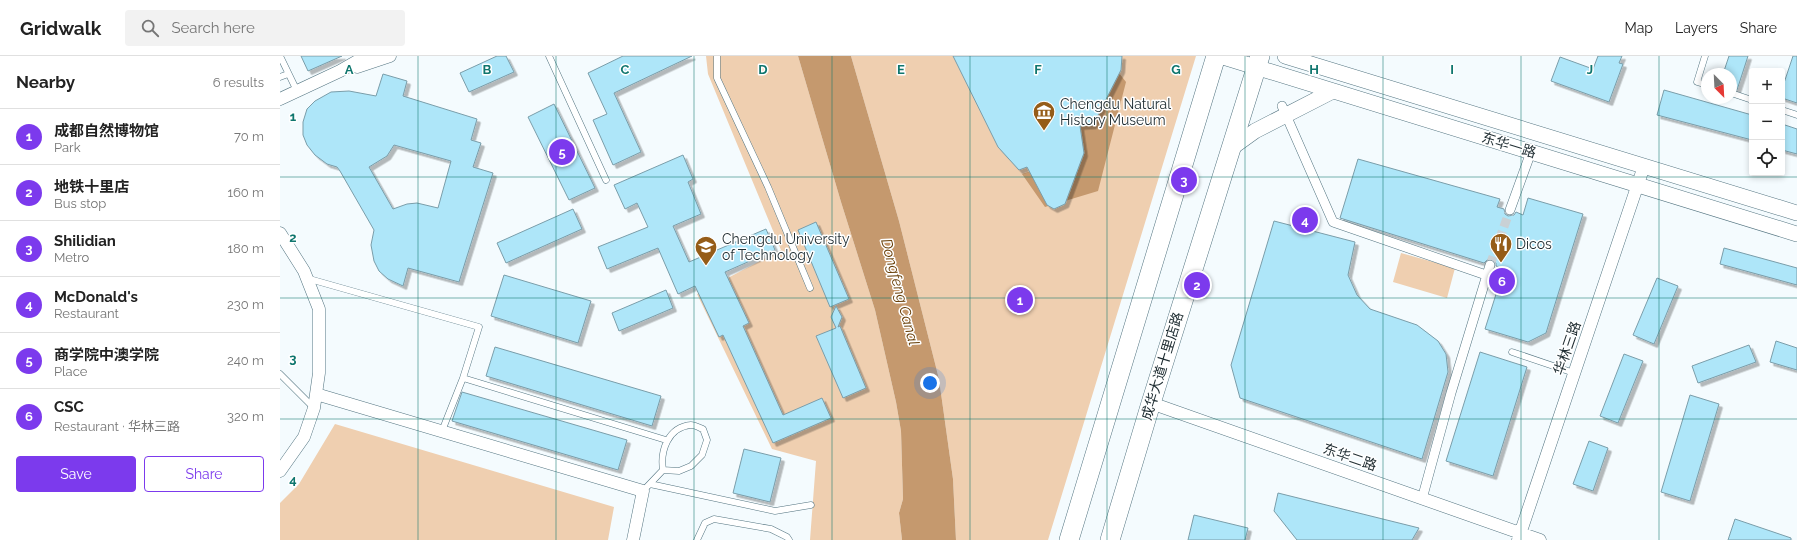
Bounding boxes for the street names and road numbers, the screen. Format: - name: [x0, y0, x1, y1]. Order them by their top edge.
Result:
- street label: 东华一路: [1480, 129, 1538, 161]
- street label: 成华大道十里店路: [1138, 310, 1186, 422]
- street label: 华林三路: [1550, 319, 1584, 377]
- street label: 东华二路: [1321, 440, 1379, 474]

